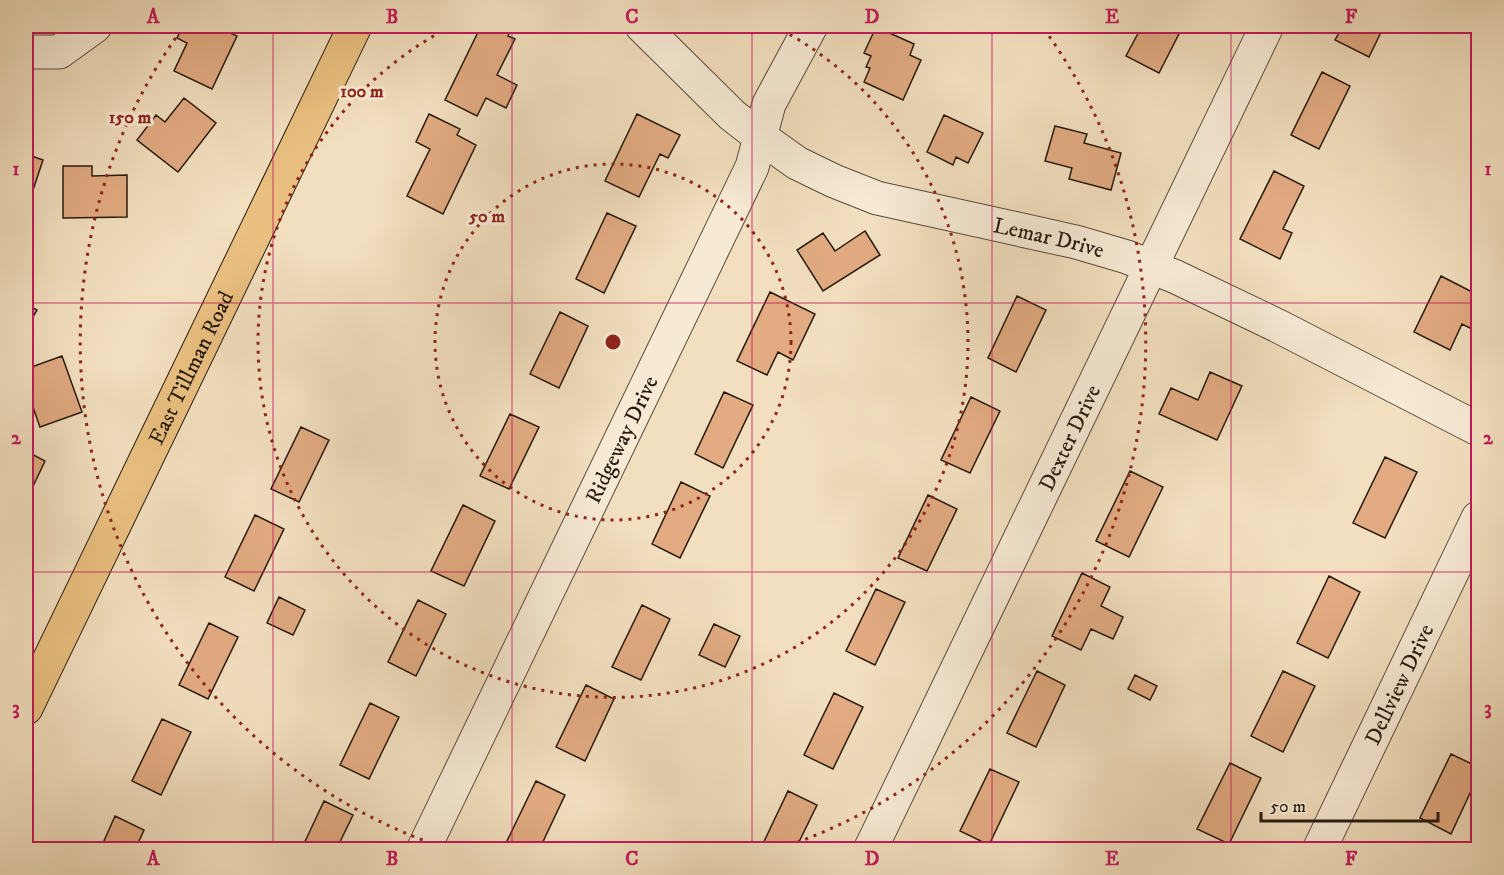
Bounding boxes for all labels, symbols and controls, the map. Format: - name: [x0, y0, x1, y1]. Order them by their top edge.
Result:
- text: A: [146, 5, 161, 30]
- text: B: [386, 5, 398, 30]
- text: C: [625, 5, 639, 30]
- text: D: [865, 5, 880, 30]
- text: E: [1105, 5, 1119, 30]
- text: F: [1345, 5, 1358, 30]
- text: 100 m: [340, 81, 384, 103]
- text: 150 m: [109, 107, 152, 129]
- text: 1: [12, 157, 20, 182]
- text: 1: [1484, 157, 1492, 182]
- text: 50 m: [468, 206, 505, 228]
- street label: Lemar Drive: [991, 212, 1107, 265]
- street label: East Tillman Road: [143, 287, 240, 449]
- centre of rings: [603, 332, 623, 352]
- street label: Ridgeway Drive: [580, 372, 664, 508]
- street label: Dexter Drive: [1033, 381, 1107, 495]
- text: 2: [11, 426, 22, 451]
- text: 2: [1483, 426, 1494, 451]
- street label: Dellview Drive: [1359, 620, 1440, 750]
- text: 3: [12, 696, 20, 721]
- text: 3: [1484, 696, 1492, 721]
- scale bar: [1261, 785, 1438, 823]
- text: 50 m: [1270, 796, 1306, 818]
- text: A: [146, 847, 161, 872]
- text: B: [386, 847, 398, 872]
- text: C: [625, 847, 639, 872]
- text: D: [865, 847, 880, 872]
- text: E: [1105, 847, 1119, 872]
- text: F: [1345, 847, 1358, 872]

